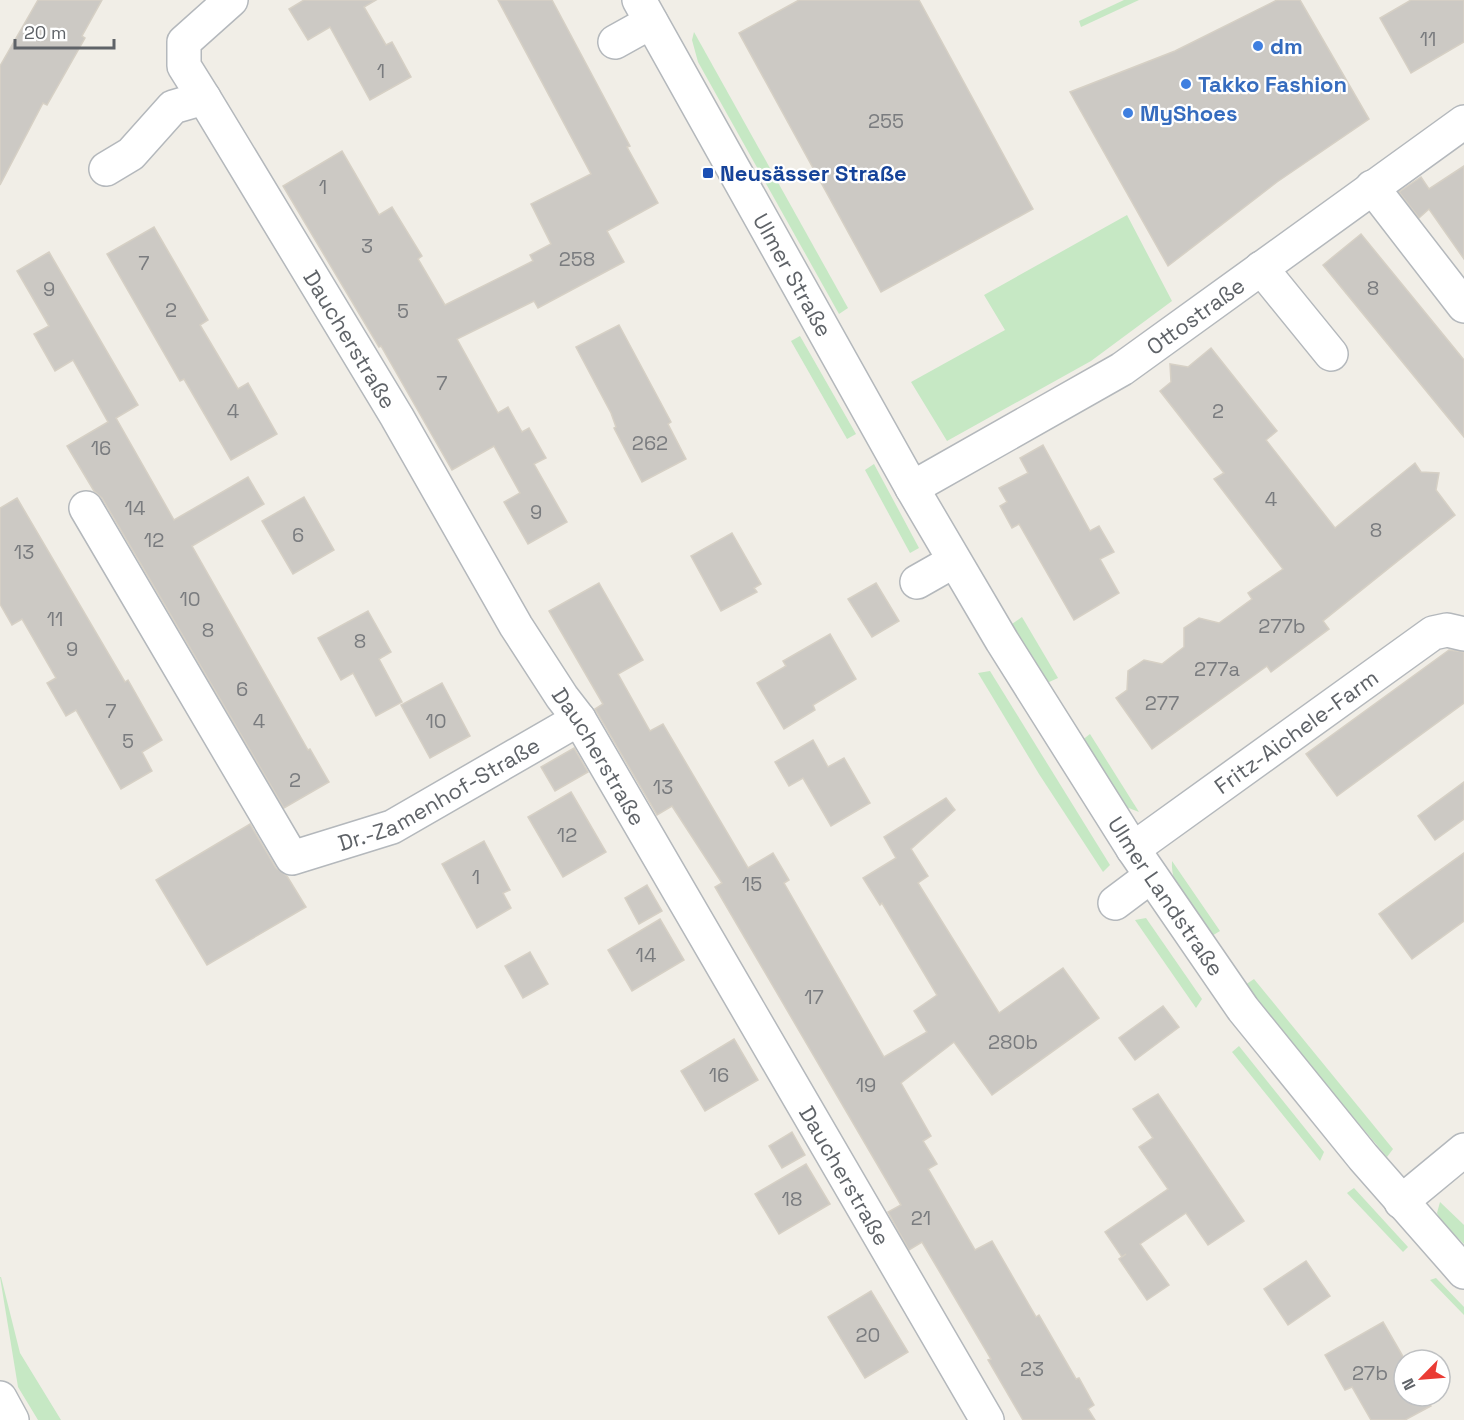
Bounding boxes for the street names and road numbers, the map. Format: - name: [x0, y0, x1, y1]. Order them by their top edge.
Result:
- street label: Ulmer Straße: [747, 208, 838, 342]
- street label: Daucherstraße: [297, 265, 403, 414]
- street label: Ottostraße: [1141, 271, 1250, 361]
- street label: Fritz-Aichele-Farm: [1209, 663, 1384, 800]
- street label: Daucherstraße: [546, 682, 652, 830]
- street label: Dr.-Zamenhof-Straße: [334, 731, 545, 857]
- street label: Ulmer Landstraße: [1102, 811, 1230, 981]
- street label: Daucherstraße: [793, 1101, 896, 1250]

